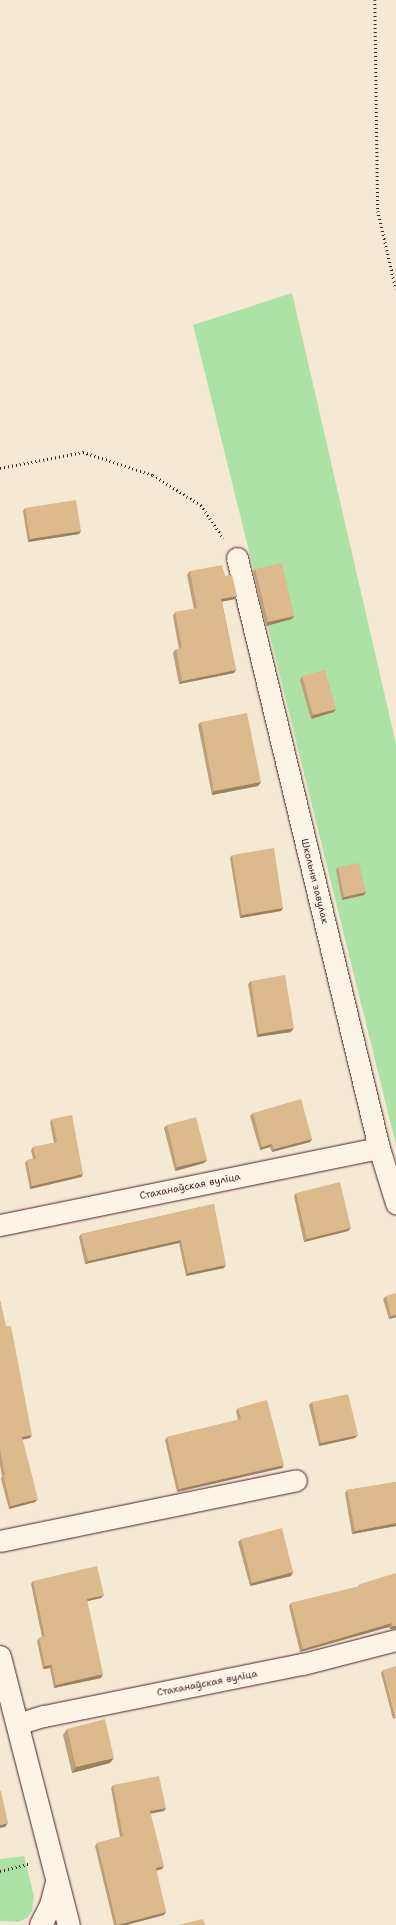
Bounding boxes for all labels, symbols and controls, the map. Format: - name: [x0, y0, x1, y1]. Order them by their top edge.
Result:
- street label: Школьны завулак: [299, 837, 331, 925]
- street label: Стаханаўская вуліца: [139, 1170, 241, 1202]
- street label: Стаханаўская вуліца: [156, 1667, 258, 1699]

